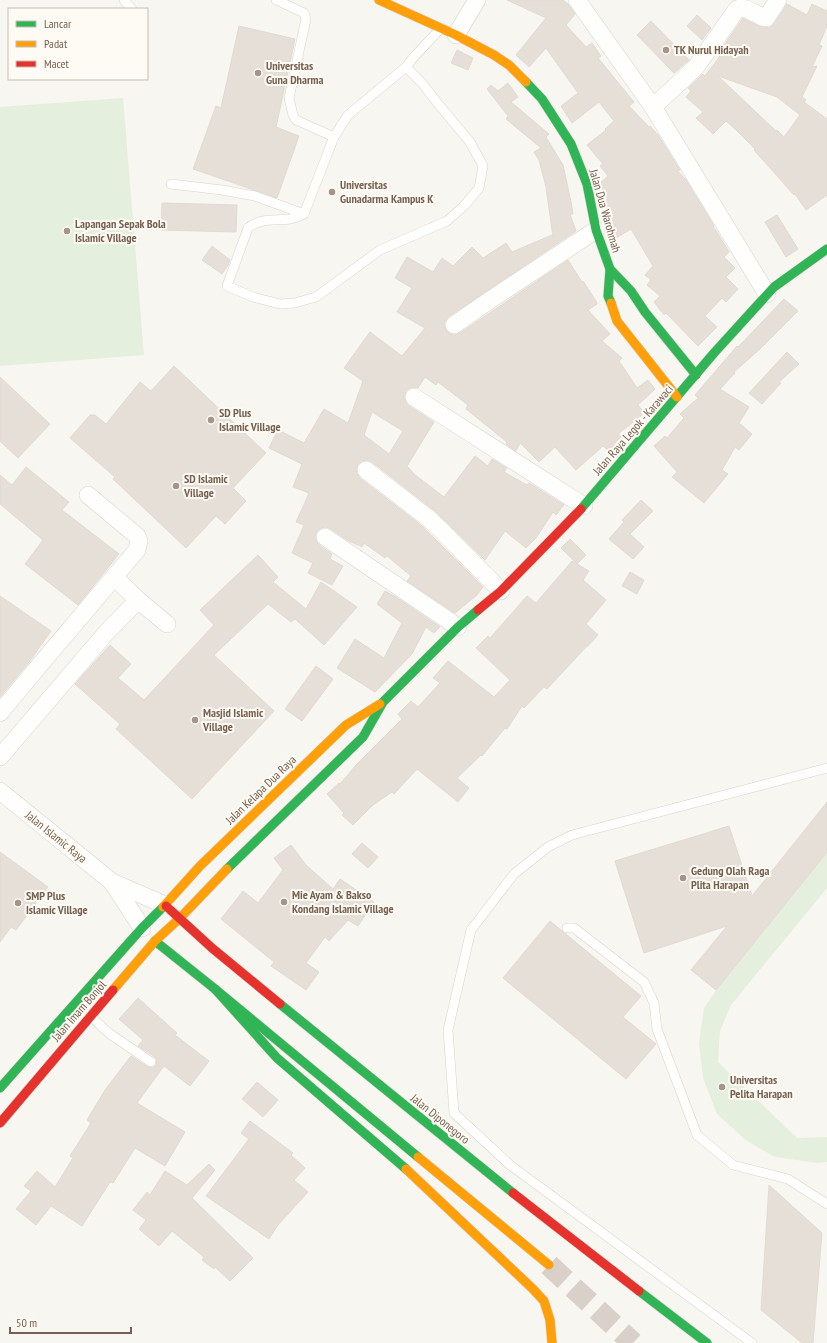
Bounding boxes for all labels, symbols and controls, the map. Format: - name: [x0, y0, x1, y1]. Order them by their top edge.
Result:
- legend: [8, 8, 148, 80]
- text: Lancar: [44, 16, 72, 31]
- text: Padat: [44, 36, 68, 51]
- place label: TK Nurul Hidayah: [674, 42, 749, 57]
- marker: TK Nurul Hidayah: [661, 45, 671, 55]
- text: Macet: [44, 56, 69, 71]
- place label: Universitas Guna Dharma: [266, 58, 323, 87]
- marker: Universitas Guna Dharma: [253, 68, 263, 78]
- street label: Jalan Dua Warohmah: [586, 167, 625, 254]
- place label: Universitas Gunadarma Kampus K: [340, 177, 434, 206]
- marker: Universitas Gunadarma Kampus K: [327, 187, 337, 197]
- place label: Lapangan Sepak Bola Islamic Village: [75, 216, 166, 245]
- marker: Lapangan Sepak Bola Islamic Village: [62, 226, 72, 236]
- street label: Jalan Raya Legok - Karawaci: [589, 382, 676, 479]
- place label: SD Plus Islamic Village: [219, 405, 281, 434]
- marker: SD Plus Islamic Village: [206, 415, 216, 425]
- place label: SD Islamic Village: [183, 471, 229, 500]
- marker: SD Islamic Village: [171, 481, 181, 491]
- place label: Masjid Islamic Village: [202, 705, 264, 734]
- marker: Masjid Islamic Village: [190, 715, 200, 725]
- street label: Jalan Kelapa Dua Raya: [221, 752, 299, 828]
- street label: Jalan Islamic Raya: [22, 807, 90, 866]
- place label: Gedung Olah Raga Plita Harapan: [691, 863, 770, 892]
- marker: Gedung Olah Raga Plita Harapan: [678, 873, 688, 883]
- place label: Mie Ayam & Bakso Kondang Islamic Village: [292, 887, 394, 916]
- place label: SMP Plus Islamic Village: [26, 888, 88, 917]
- marker: Mie Ayam & Bakso Kondang Islamic Village: [279, 897, 289, 907]
- marker: SMP Plus Islamic Village: [13, 898, 23, 908]
- street label: Jalan Imam Bonjol: [48, 977, 109, 1045]
- place label: Universitas Pelita Harapan: [730, 1072, 793, 1101]
- marker: Universitas Pelita Harapan: [717, 1082, 727, 1092]
- street label: Jalan Diponegoro: [407, 1090, 473, 1147]
- scale bar: [10, 1309, 131, 1335]
- text: 50 m: [16, 1315, 37, 1330]

